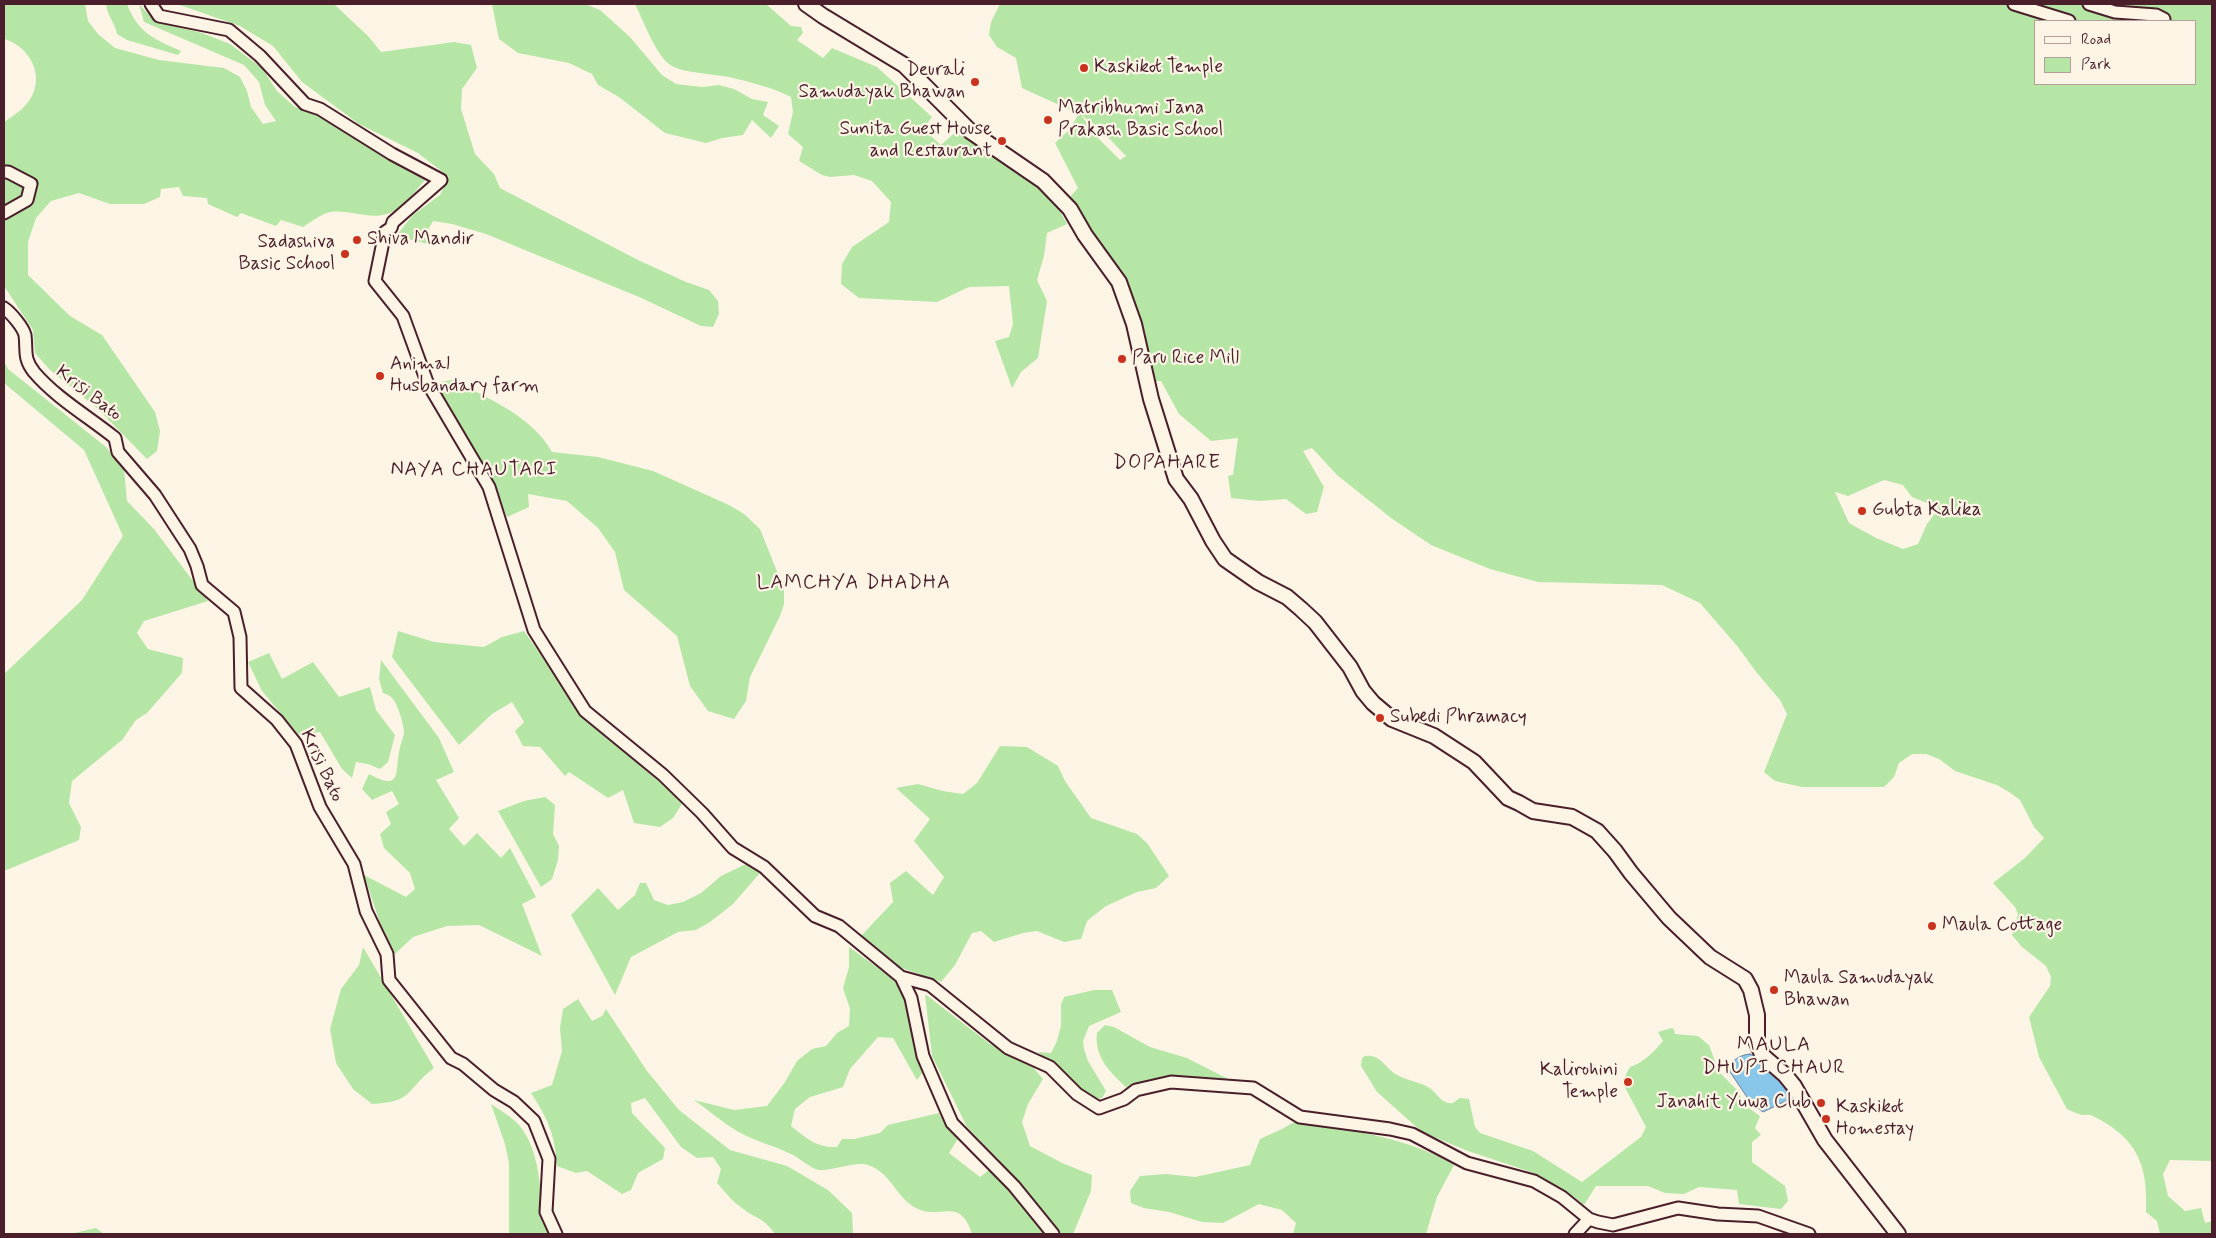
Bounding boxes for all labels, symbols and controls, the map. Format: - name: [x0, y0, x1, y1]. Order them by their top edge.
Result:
- legend: [2034, 20, 2196, 85]
- text: Road: [2081, 30, 2111, 50]
- text: Park: [2081, 55, 2111, 75]
- place label: Kaskikot Temple: [1094, 57, 1223, 79]
- place label: Deurali Samudayak Bhawan: [799, 60, 965, 104]
- marker: Kaskikot Temple: [1078, 62, 1090, 74]
- marker: Deurali Samudayak Bhawan: [969, 76, 981, 88]
- place label: Matribhumi Jana Prakash Basic School: [1058, 98, 1223, 142]
- marker: Matribhumi Jana Prakash Basic School: [1042, 114, 1054, 126]
- place label: Sunita Guest House and Restaurant: [839, 119, 992, 163]
- marker: Sunita Guest House and Restaurant: [996, 135, 1008, 147]
- place label: Shiva Mandir: [367, 229, 474, 251]
- place label: Sadashiva Basic School: [238, 232, 335, 276]
- marker: Shiva Mandir: [351, 234, 363, 246]
- marker: Sadashiva Basic School: [339, 248, 351, 260]
- place label: Paru Rice Mill: [1132, 348, 1239, 370]
- marker: Paru Rice Mill: [1116, 353, 1128, 365]
- place label: Animal Husbandary farm: [390, 354, 539, 398]
- street label: Krisi Bato: [50, 361, 126, 427]
- marker: Animal Husbandary farm: [374, 370, 386, 382]
- district label: DOPAHARE: [1113, 452, 1221, 476]
- district label: NAYA CHAUTARI: [390, 459, 558, 483]
- place label: Gubta Kalika: [1872, 500, 1982, 522]
- marker: Gubta Kalika: [1856, 505, 1868, 517]
- district label: LAMCHYA DHADHA: [757, 572, 951, 596]
- place label: Subedi Phramacy: [1390, 707, 1527, 729]
- marker: Subedi Phramacy: [1374, 712, 1386, 724]
- street label: Krisi Bato: [294, 726, 348, 806]
- place label: Maula Cottage: [1942, 915, 2062, 937]
- marker: Maula Cottage: [1926, 920, 1938, 932]
- place label: Maula Samudayak Bhawan: [1784, 968, 1934, 1012]
- marker: Maula Samudayak Bhawan: [1768, 984, 1780, 996]
- district label: MAULA DHUPI CHAUR: [1701, 1034, 1847, 1081]
- place label: Kalirohini Temple: [1540, 1060, 1618, 1104]
- marker: Kalirohini Temple: [1622, 1076, 1634, 1088]
- place label: Janahit Yuwa Club: [1657, 1092, 1811, 1114]
- marker: Janahit Yuwa Club: [1815, 1097, 1827, 1109]
- place label: Kaskikot Homestay: [1836, 1097, 1914, 1141]
- marker: Kaskikot Homestay: [1820, 1113, 1832, 1125]

